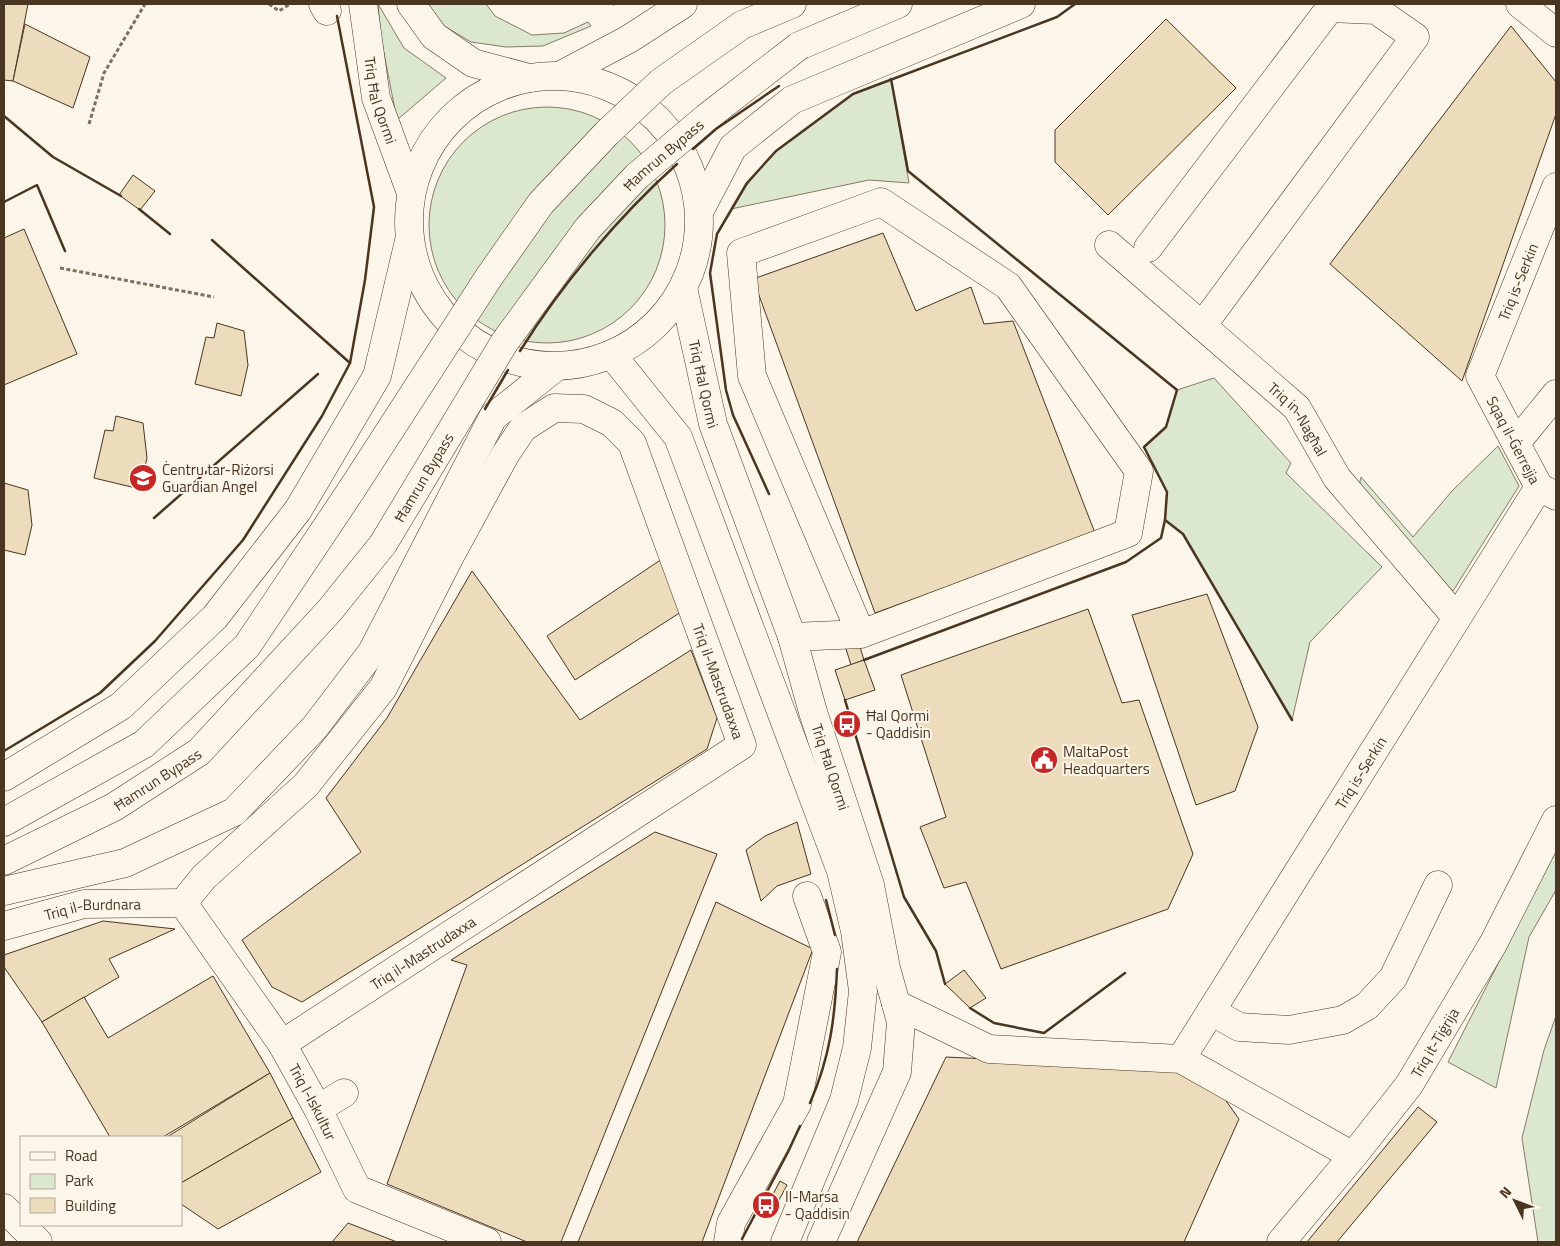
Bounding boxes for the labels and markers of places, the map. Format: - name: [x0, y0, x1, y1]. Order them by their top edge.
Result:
- place label: Ċentru tar-Riżorsi Guardian Angel: [162, 458, 274, 498]
- school or university icon: Ċentru tar-Riżorsi Guardian Angel: [128, 463, 158, 493]
- place label: Ħal Qormi - Qaddisin: [866, 704, 931, 744]
- bus stop icon: Ħal Qormi - Qaddisin: [832, 709, 862, 739]
- place label: MaltaPost Headquarters: [1063, 740, 1150, 780]
- public building icon: MaltaPost Headquarters: [1029, 745, 1059, 775]
- place label: Il-Marsa - Qaddisin: [785, 1185, 850, 1225]
- bus stop icon: Il-Marsa - Qaddisin: [751, 1190, 781, 1220]

